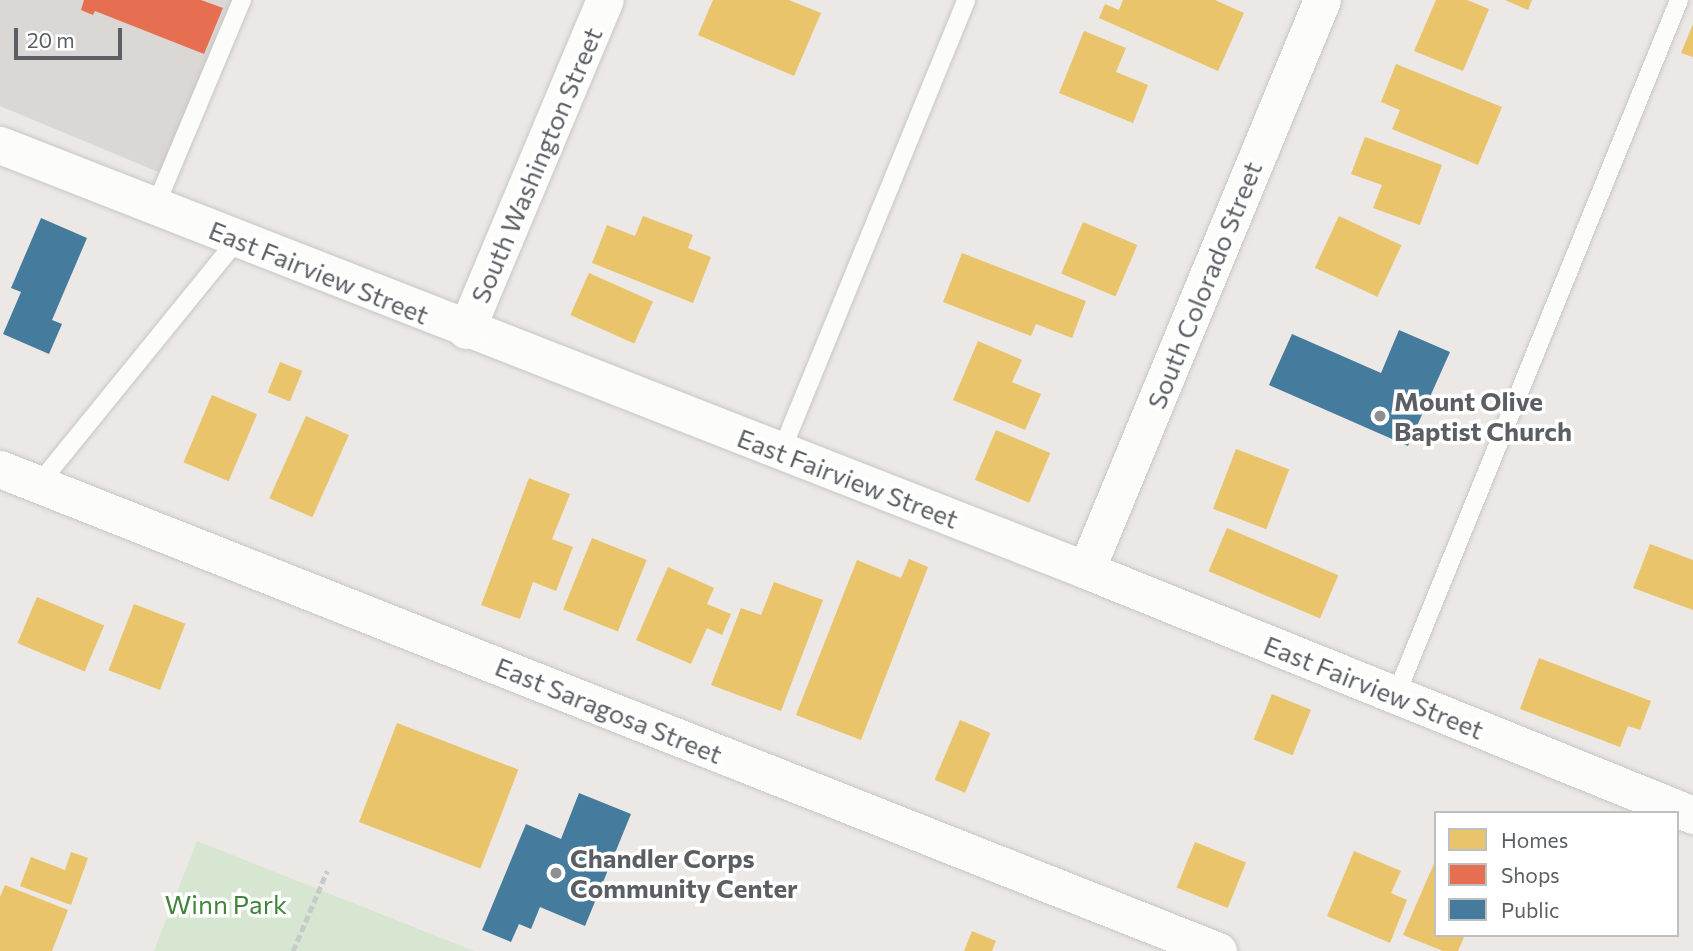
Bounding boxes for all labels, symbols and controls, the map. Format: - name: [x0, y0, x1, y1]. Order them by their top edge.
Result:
- scale bar: [18, 14, 126, 58]
- street label: South Washington Street: [464, 23, 608, 307]
- text: 20 m: [27, 27, 75, 52]
- street label: South Colorado Street: [1140, 157, 1268, 413]
- street label: East Fairview Street: [205, 214, 433, 330]
- place label: Mount Olive Baptist Church: [1394, 385, 1572, 446]
- marker: Mount Olive Baptist Church: [1372, 408, 1388, 424]
- street label: East Fairview Street: [733, 421, 963, 535]
- street label: East Fairview Street: [1260, 629, 1488, 745]
- street label: East Saragosa Street: [491, 650, 727, 770]
- legend: [1434, 811, 1679, 937]
- text: Homes: [1501, 827, 1568, 852]
- place label: Chandler Corps Community Center: [570, 842, 798, 903]
- text: Shops: [1501, 862, 1560, 887]
- marker: Chandler Corps Community Center: [548, 865, 564, 881]
- park label: Winn Park: [165, 888, 287, 920]
- text: Public: [1501, 897, 1559, 922]

